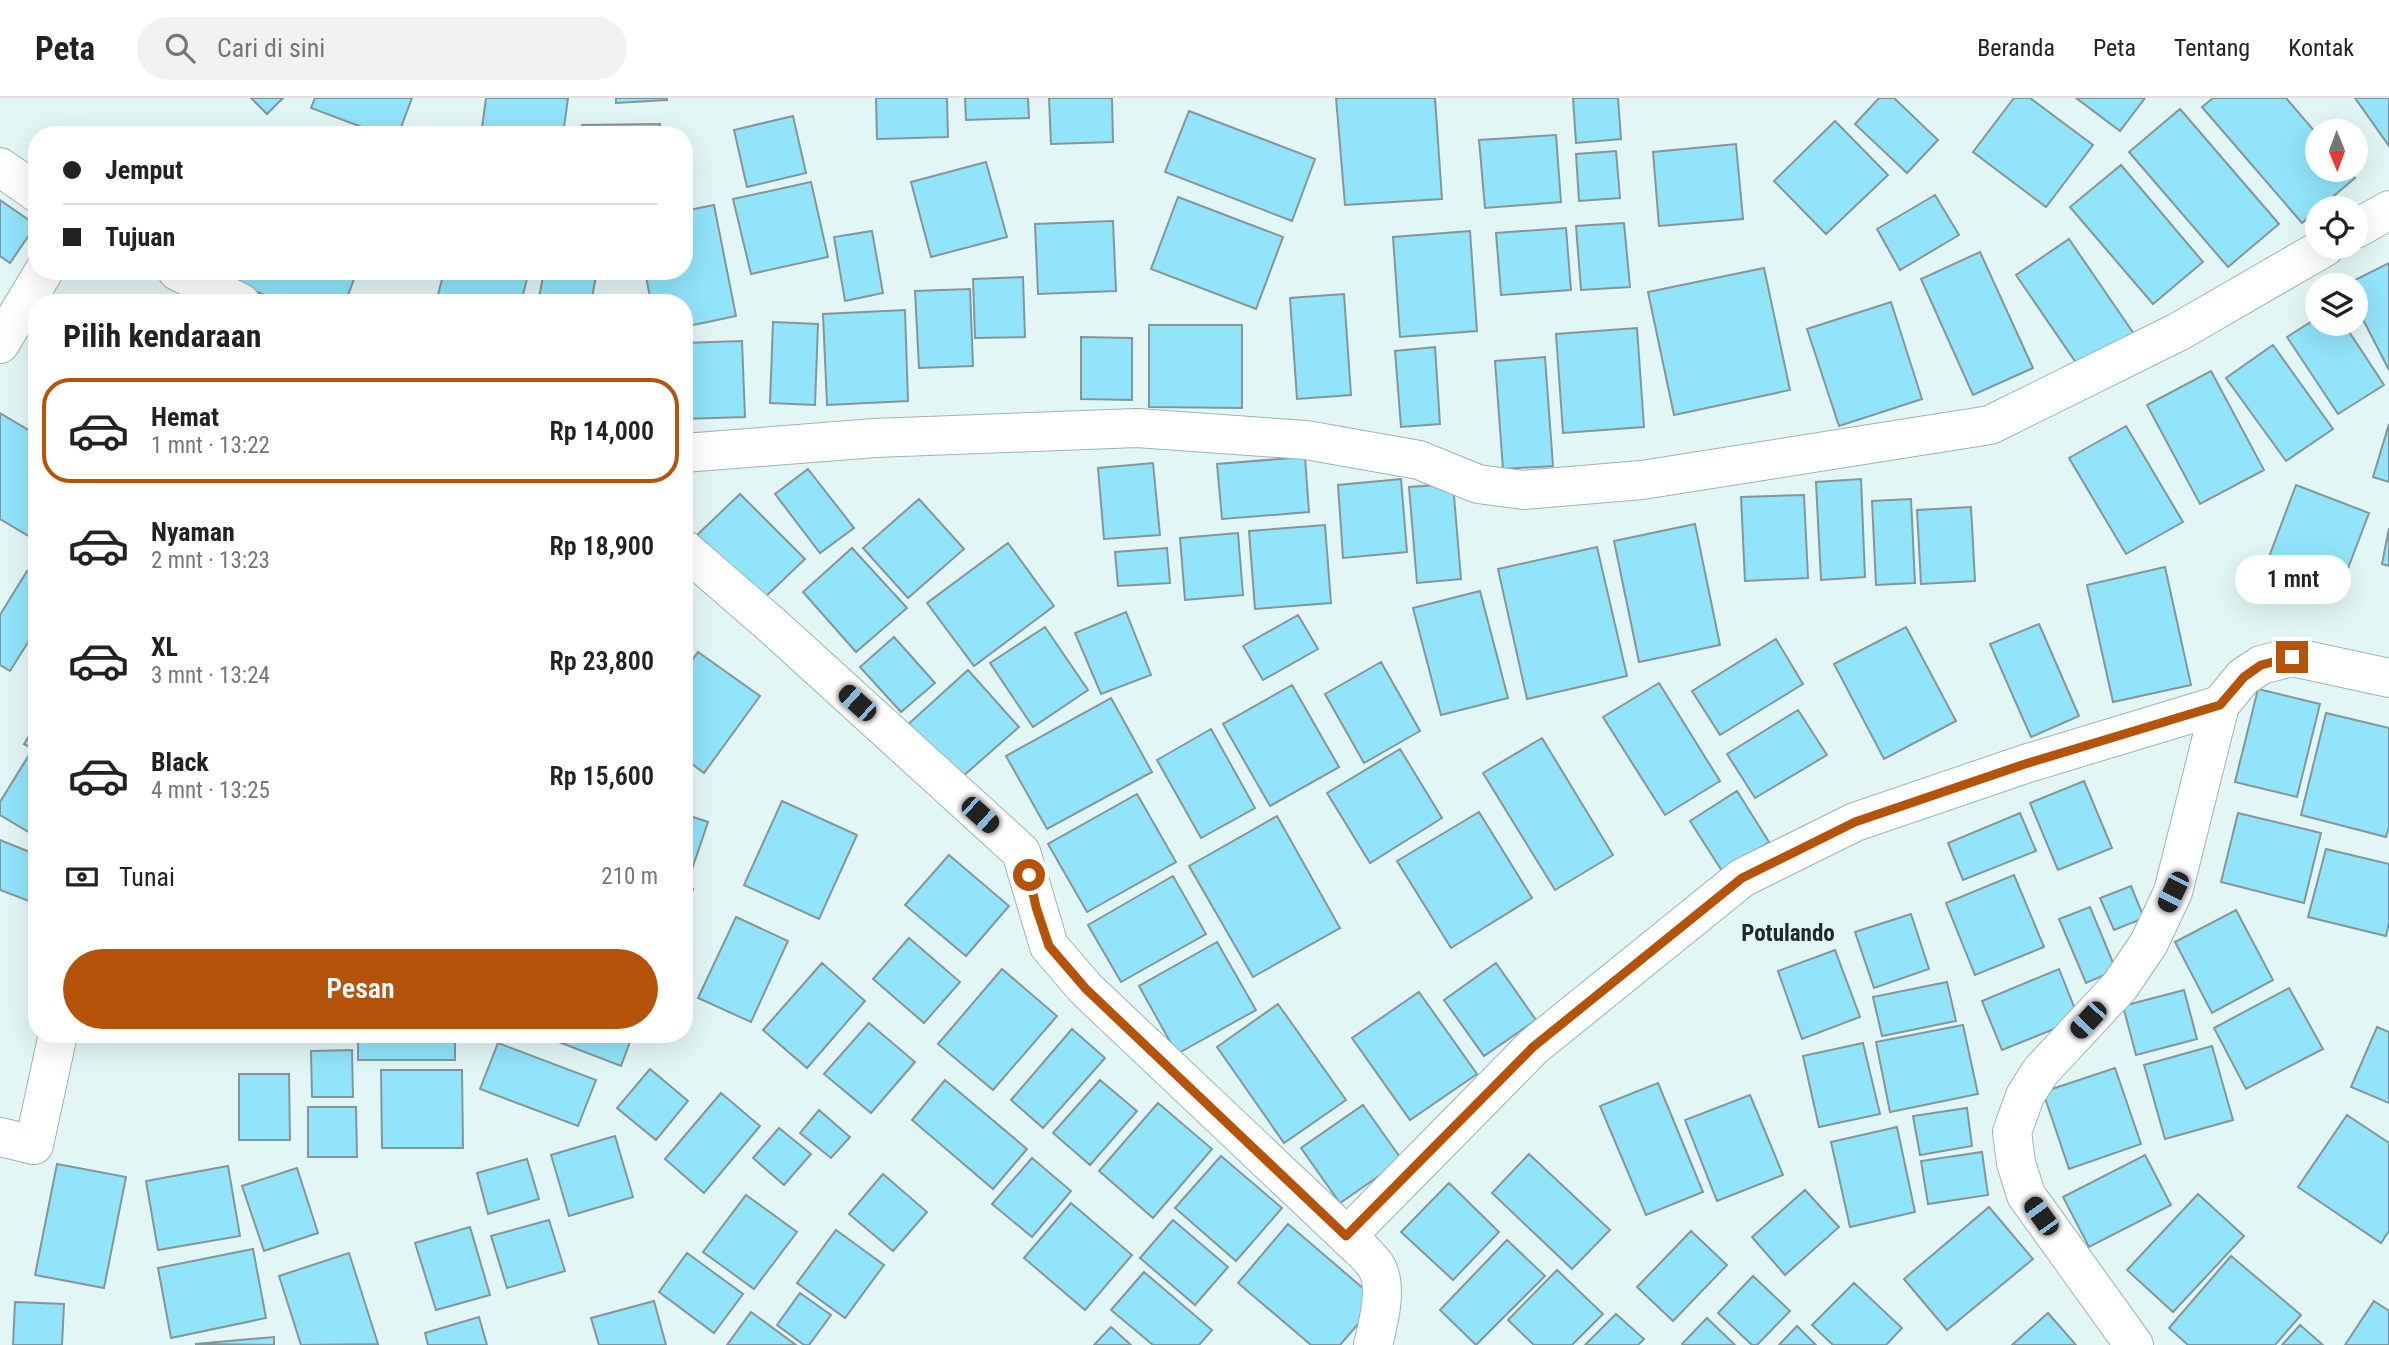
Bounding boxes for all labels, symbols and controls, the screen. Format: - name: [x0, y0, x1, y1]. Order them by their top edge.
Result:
- search box: [137, 17, 627, 80]
- text: Peta: [35, 29, 95, 68]
- icon: search: [161, 29, 199, 67]
- text: Cari di sini: [217, 33, 325, 63]
- text: Beranda: [1977, 34, 2055, 62]
- text: Peta: [2093, 34, 2136, 62]
- text: Tentang: [2174, 34, 2250, 62]
- text: Kontak: [2288, 34, 2354, 62]
- north arrow: [2305, 119, 2368, 182]
- map controls: [2305, 119, 2368, 336]
- text: Jemput: [105, 155, 183, 185]
- button: locate: [2305, 196, 2368, 259]
- text: Tujuan: [105, 222, 175, 252]
- button: layers: [2305, 273, 2368, 336]
- text: Pilih kendaraan: [63, 317, 262, 355]
- icon: car: [67, 399, 130, 462]
- text: Hemat: [151, 402, 219, 432]
- text: Rp 14,000: [549, 416, 654, 446]
- text: 1 mnt · 13:22: [151, 432, 270, 459]
- icon: car: [67, 514, 130, 577]
- text: Nyaman: [151, 517, 235, 547]
- text: Rp 18,900: [549, 531, 654, 561]
- text: 2 mnt · 13:23: [151, 547, 270, 574]
- callout: 1 mnt: [2234, 556, 2350, 604]
- text: 1 mnt: [2267, 566, 2319, 593]
- icon: car: [67, 629, 130, 692]
- text: XL: [151, 632, 178, 662]
- route end: [2276, 641, 2308, 673]
- text: Rp 23,800: [549, 646, 654, 676]
- text: 3 mnt · 13:24: [151, 662, 270, 689]
- car: [835, 681, 880, 725]
- icon: car: [67, 744, 130, 807]
- text: Black: [151, 747, 209, 777]
- text: Rp 15,600: [549, 761, 654, 791]
- text: 4 mnt · 13:25: [151, 777, 270, 804]
- car: [958, 793, 1003, 837]
- icon: cash: [63, 858, 101, 896]
- route start: [1013, 859, 1045, 891]
- text: Tunai: [119, 862, 175, 892]
- text: 210 m: [601, 863, 658, 890]
- car: [2155, 869, 2192, 915]
- district label: Potulando: [1741, 920, 1835, 947]
- button: Pesan: [63, 949, 658, 1029]
- car: [2066, 997, 2111, 1043]
- car: [2021, 1193, 2062, 1239]

